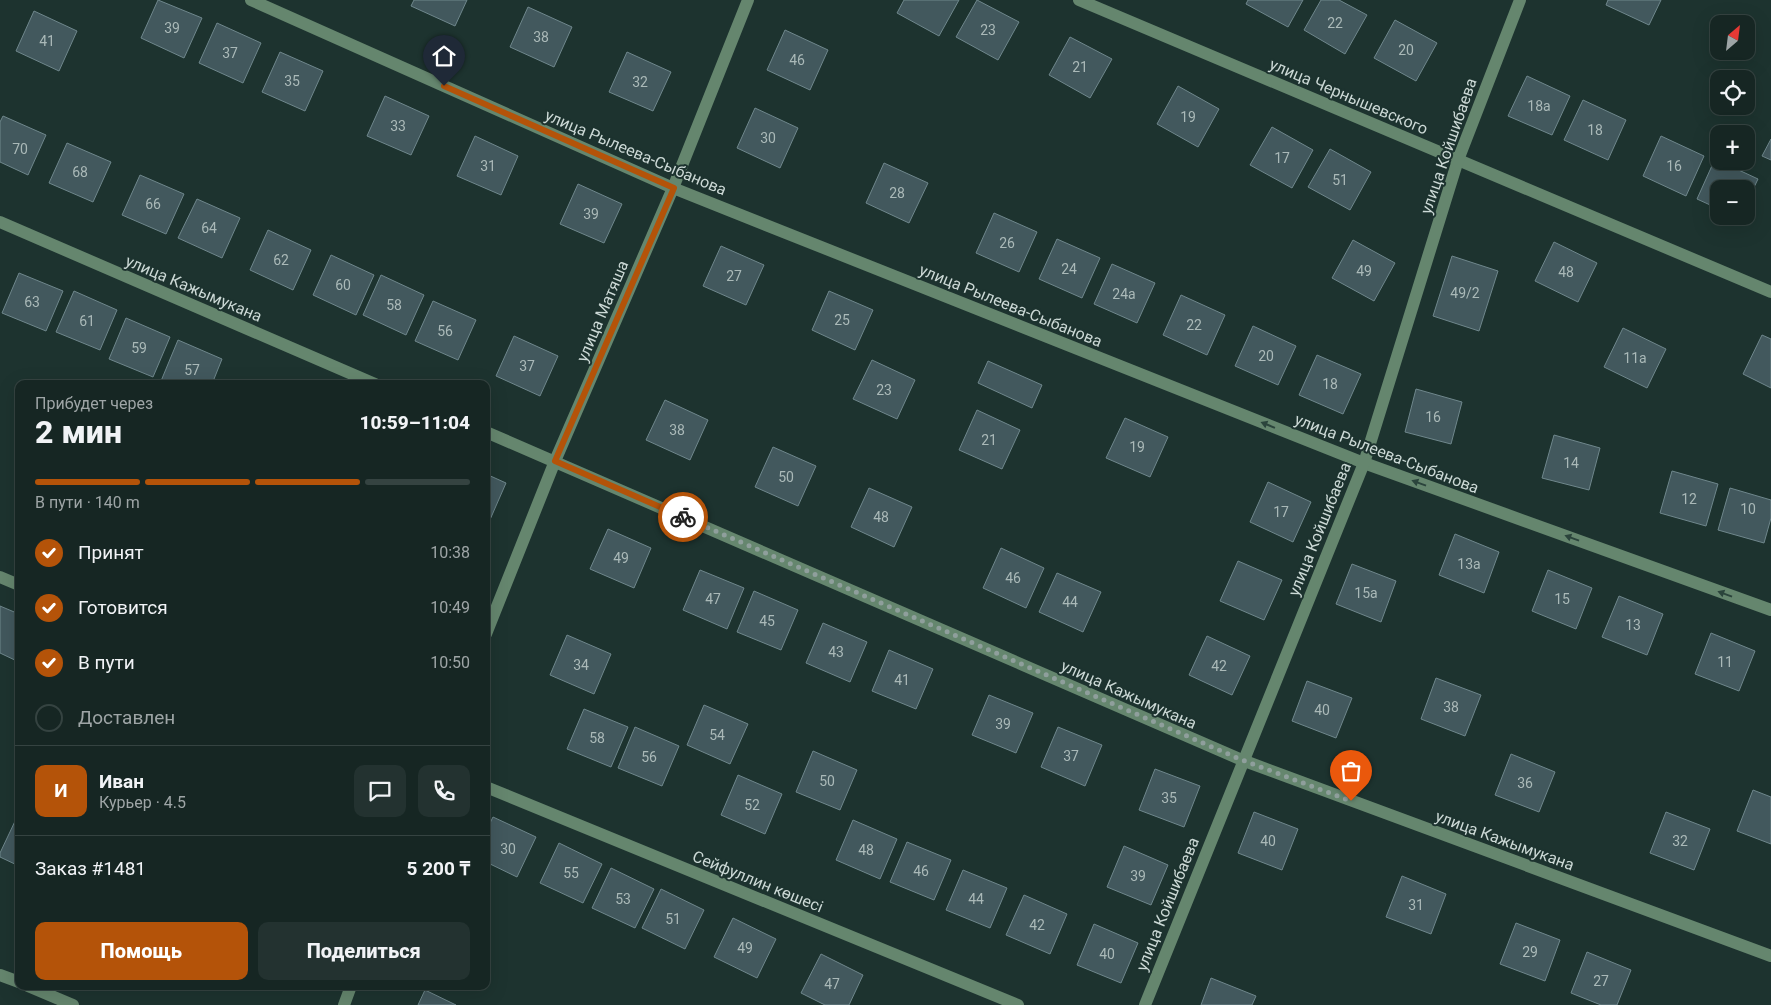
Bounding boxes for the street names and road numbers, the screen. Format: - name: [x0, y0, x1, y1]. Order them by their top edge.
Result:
- street label: улица Чернышевского: [1267, 54, 1431, 138]
- street label: улица Койшибаева: [1416, 76, 1481, 217]
- street label: улица Рылеева-Сыбанова: [542, 106, 729, 199]
- street label: улица Кажымукана: [123, 251, 265, 326]
- street label: улица Матяша: [573, 258, 632, 365]
- street label: улица Рылеева-Сыбанова: [917, 260, 1105, 351]
- street label: улица Рылеева-Сыбанова: [1292, 410, 1481, 497]
- street label: улица Койшибаева: [1284, 460, 1355, 599]
- street label: улица Кажымукана: [1058, 656, 1199, 733]
- street label: улица Кажымукана: [1433, 807, 1577, 874]
- street label: улица Койшибаева: [1132, 835, 1203, 974]
- street label: Сейфуллин көшесі: [690, 847, 826, 916]

